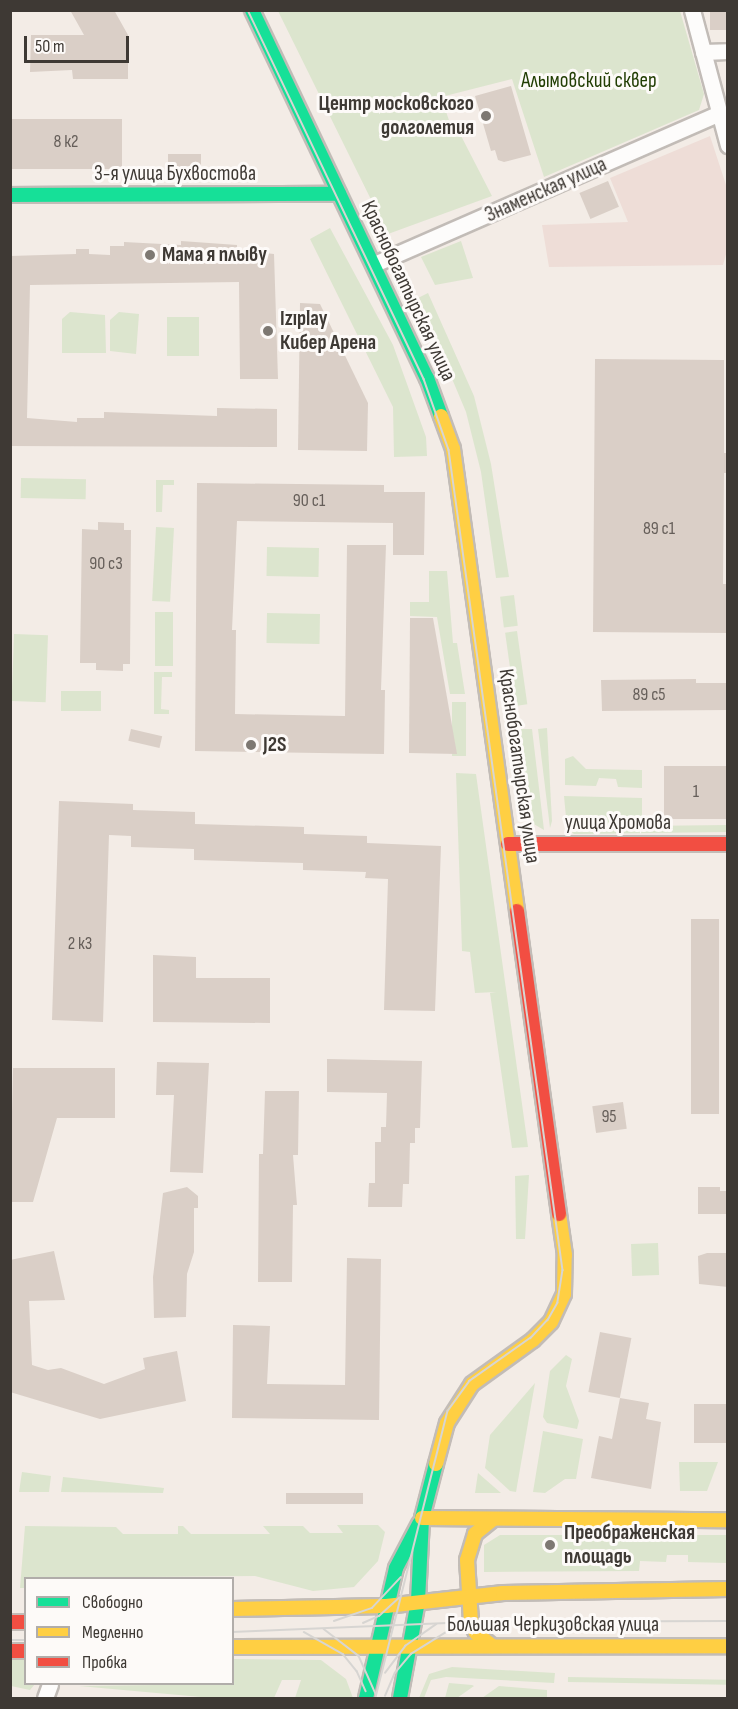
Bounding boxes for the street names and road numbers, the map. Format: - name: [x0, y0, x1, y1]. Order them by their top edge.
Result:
- street label: Знаменская улица: [481, 152, 611, 228]
- street label: 3-я улица Бухвостова: [94, 161, 256, 187]
- street label: Краснобогатырская улица: [355, 197, 461, 385]
- street label: Краснобогатырская улица: [493, 667, 545, 865]
- street label: улица Хромова: [565, 810, 671, 836]
- street label: Большая Черкизовская улица: [447, 1612, 659, 1638]

